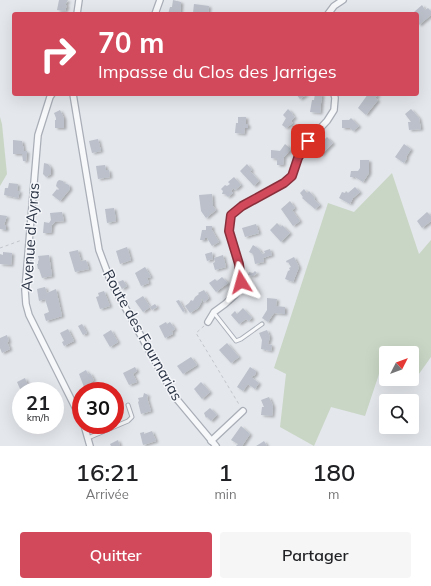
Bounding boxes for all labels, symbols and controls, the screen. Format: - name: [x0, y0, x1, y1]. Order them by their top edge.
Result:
- text: 70 m: [98, 25, 164, 60]
- icon: right: [32, 28, 84, 80]
- text: Impasse du Clos des Jarriges: [98, 60, 337, 83]
- pin: [291, 124, 325, 158]
- icon: arrive: [297, 130, 319, 152]
- street label: Avenue d'Ayras: [17, 182, 43, 292]
- position arrow: [220, 261, 262, 303]
- street label: Route des Fournarias: [99, 266, 187, 404]
- north arrow: [379, 346, 419, 386]
- map controls: [379, 346, 419, 434]
- speed limit sign: 30: [72, 382, 124, 434]
- text: 21: [26, 390, 50, 415]
- button: search: [379, 394, 419, 434]
- text: km/h: [27, 411, 49, 424]
- text: 16:21: [76, 457, 139, 487]
- text: 1: [218, 457, 233, 487]
- text: 180: [312, 457, 355, 487]
- text: Arrivée: [86, 486, 129, 502]
- text: min: [214, 486, 237, 502]
- text: m: [328, 486, 339, 502]
- button: Quitter: [20, 532, 212, 578]
- button: Partager: [220, 532, 411, 578]

